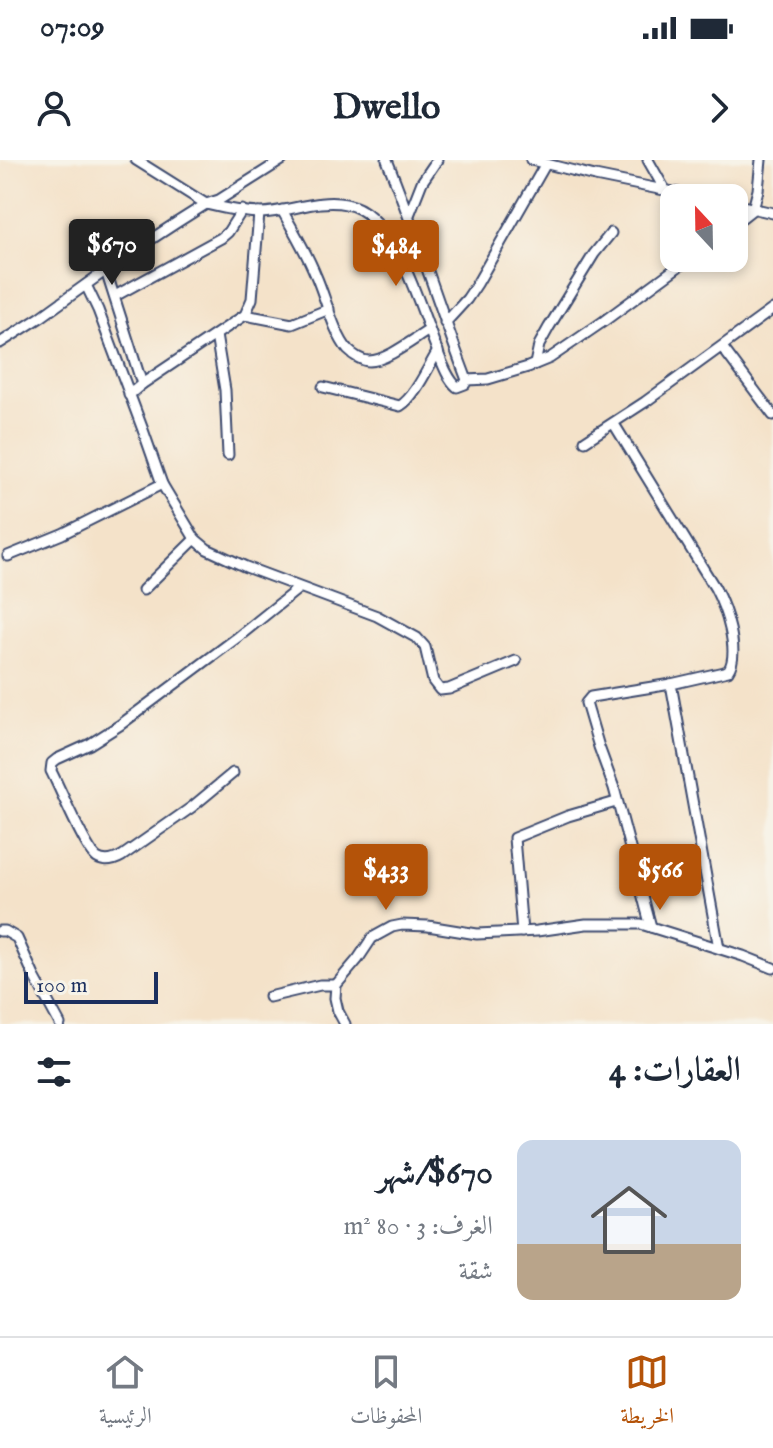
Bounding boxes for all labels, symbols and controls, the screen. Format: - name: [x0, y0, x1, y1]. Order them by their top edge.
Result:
- text: 07:09: [40, 9, 105, 47]
- text: Dwello: [333, 85, 440, 131]
- icon: person: [32, 86, 76, 130]
- icon: forward: [697, 86, 741, 130]
- north arrow: [660, 184, 748, 272]
- map controls: [660, 184, 748, 272]
- pin: $670: [65, 219, 159, 287]
- pin: $484: [349, 220, 443, 288]
- text: $670: [87, 228, 137, 261]
- text: $484: [371, 229, 421, 262]
- pin: $433: [339, 844, 433, 912]
- pin: $566: [613, 844, 707, 912]
- text: $433: [363, 853, 409, 886]
- text: $566: [637, 853, 683, 886]
- scale bar: [24, 968, 158, 1004]
- text: 100 m: [36, 972, 88, 1000]
- text: العقارات: 4: [609, 1049, 741, 1092]
- icon: filters: [32, 1050, 76, 1094]
- text: $670/شهر: [377, 1152, 493, 1195]
- icon: home: [581, 1172, 677, 1268]
- text: الغرف: 3 · 80 m²: [343, 1210, 493, 1243]
- text: شقة: [459, 1255, 493, 1288]
- tab: الرئيسية: [99, 1350, 152, 1437]
- tab: المحفوظات: [350, 1350, 422, 1437]
- tab: الخريطة: [620, 1350, 674, 1437]

